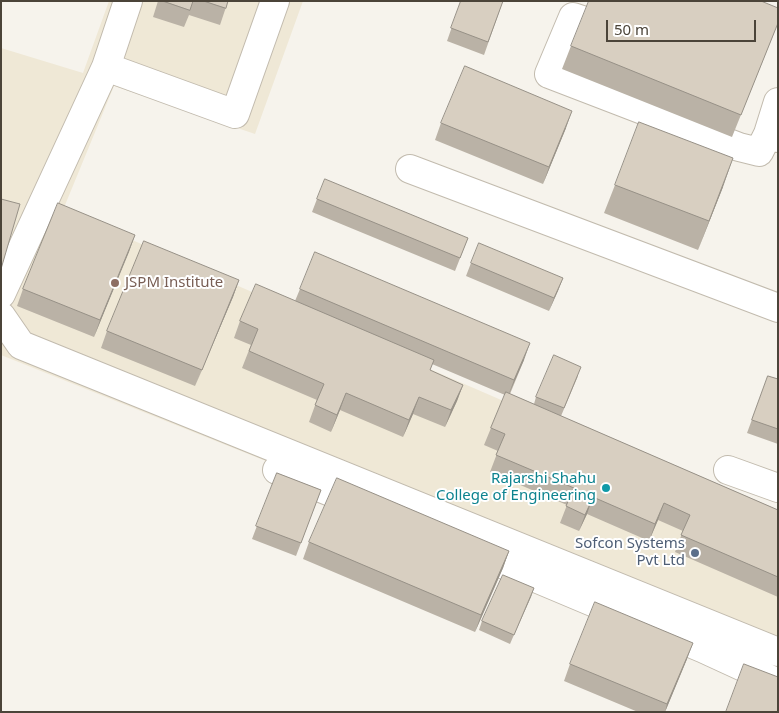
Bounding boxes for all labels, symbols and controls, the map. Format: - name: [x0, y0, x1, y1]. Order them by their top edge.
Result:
- scale bar: [609, 10, 759, 42]
- text: 50 m: [614, 19, 649, 39]
- place label: JSPM Institute: [125, 274, 223, 292]
- marker: JSPM Institute: [109, 277, 121, 289]
- place label: Rajarshi Shahu College of Engineering: [436, 470, 596, 505]
- marker: Rajarshi Shahu College of Engineering: [600, 482, 612, 494]
- place label: Sofcon Systems Pvt Ltd: [575, 535, 685, 570]
- marker: Sofcon Systems Pvt Ltd: [689, 547, 701, 559]

